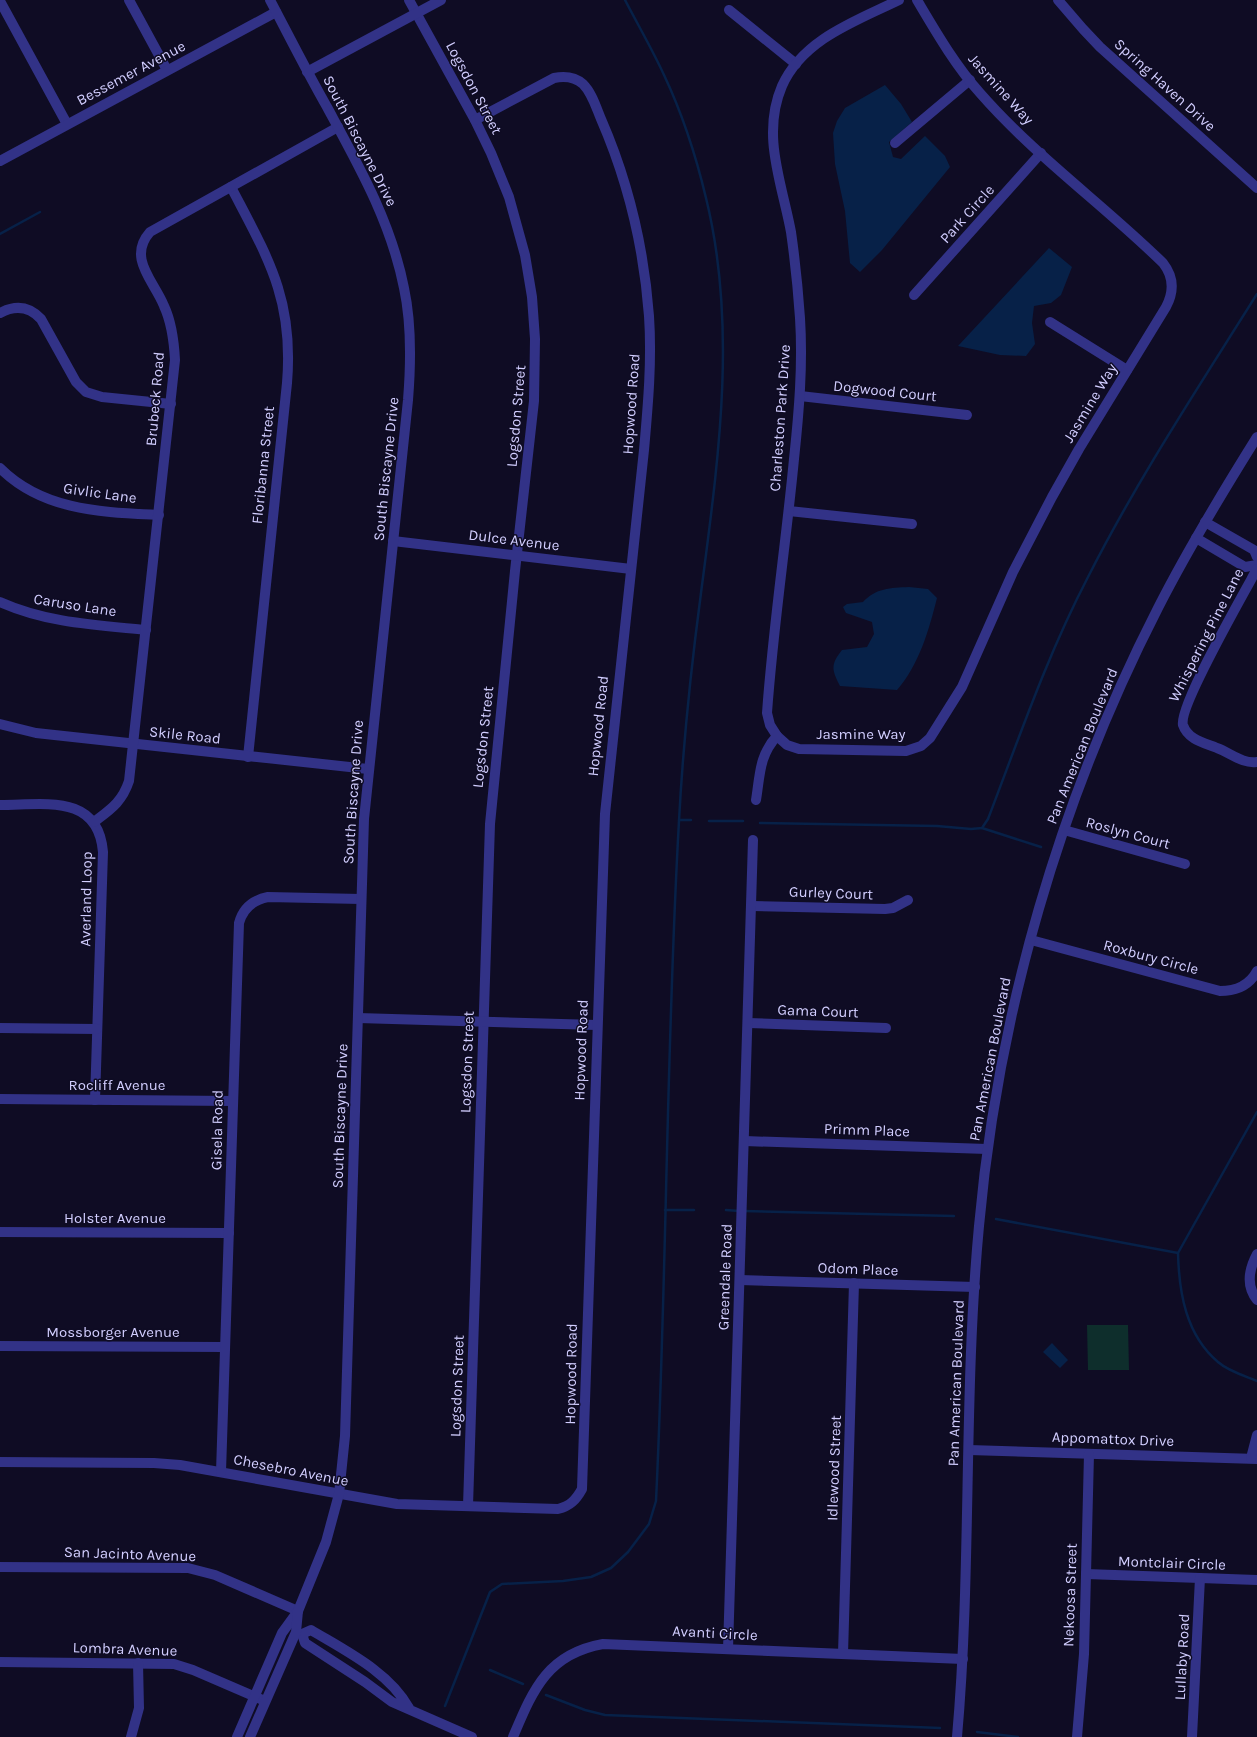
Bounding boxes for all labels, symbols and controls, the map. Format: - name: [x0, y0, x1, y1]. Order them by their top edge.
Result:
- street label: Spring Haven Drive: [1111, 35, 1219, 135]
- street label: Bessemer Avenue: [74, 37, 188, 109]
- street label: Logsdon Street: [442, 39, 506, 138]
- street label: Jasmine Way: [964, 50, 1038, 128]
- street label: South Biscayne Drive: [319, 72, 401, 210]
- street label: Park Circle: [936, 181, 998, 247]
- street label: Charleston Park Drive: [766, 344, 794, 492]
- street label: Brubeck Road: [142, 351, 168, 447]
- street label: Hopwood Road: [618, 353, 644, 455]
- street label: Jasmine Way: [1059, 360, 1121, 446]
- street label: Logsdon Street: [503, 364, 529, 468]
- street label: Dogwood Court: [832, 377, 938, 405]
- street label: South Biscayne Drive: [369, 396, 403, 542]
- street label: Floribanna Street: [248, 405, 278, 525]
- street label: Givlic Lane: [62, 479, 138, 507]
- street label: Dulce Avenue: [467, 525, 561, 555]
- street label: Whispering Pine Lane: [1165, 565, 1247, 705]
- street label: Caruso Lane: [32, 590, 118, 620]
- street label: Pan American Boulevard: [1042, 665, 1122, 827]
- street label: Hopwood Road: [584, 675, 612, 777]
- street label: Logsdon Street: [469, 685, 497, 789]
- street label: South Biscayne Drive: [339, 719, 367, 865]
- street label: Skile Road: [148, 722, 222, 748]
- street label: Jasmine Way: [816, 725, 906, 743]
- street label: Roslyn Court: [1084, 813, 1172, 853]
- street label: Averland Loop: [76, 851, 96, 947]
- street label: Gurley Court: [789, 883, 874, 903]
- street label: Roxbury Circle: [1101, 936, 1201, 978]
- street label: Pan American Boulevard: [965, 975, 1015, 1143]
- street label: Hopwood Road: [570, 999, 592, 1101]
- street label: Gama Court: [777, 1001, 859, 1021]
- street label: Logsdon Street: [456, 1010, 478, 1114]
- street label: South Biscayne Drive: [328, 1043, 352, 1189]
- street label: Rocliff Avenue: [69, 1076, 166, 1094]
- street label: Gisela Road: [207, 1090, 227, 1170]
- street label: Primm Place: [824, 1120, 910, 1140]
- street label: Holster Avenue: [64, 1209, 166, 1227]
- street label: Greendale Road: [714, 1223, 736, 1331]
- street label: Odom Place: [817, 1259, 899, 1279]
- street label: Pan American Boulevard: [944, 1299, 968, 1467]
- street label: Mossborger Avenue: [46, 1323, 180, 1341]
- street label: Hopwood Road: [561, 1323, 581, 1425]
- street label: Logsdon Street: [446, 1334, 468, 1438]
- street label: Idlewood Street: [823, 1414, 845, 1521]
- street label: Appomattox Drive: [1052, 1428, 1174, 1450]
- street label: Chesebro Avenue: [232, 1450, 350, 1490]
- street label: San Jacinto Avenue: [64, 1543, 196, 1565]
- street label: Nekoosa Street: [1059, 1543, 1081, 1647]
- street label: Montclair Circle: [1118, 1552, 1226, 1574]
- street label: Lullaby Road: [1171, 1613, 1193, 1701]
- street label: Avanti Circle: [672, 1622, 758, 1644]
- street label: Lombra Avenue: [72, 1638, 178, 1660]

